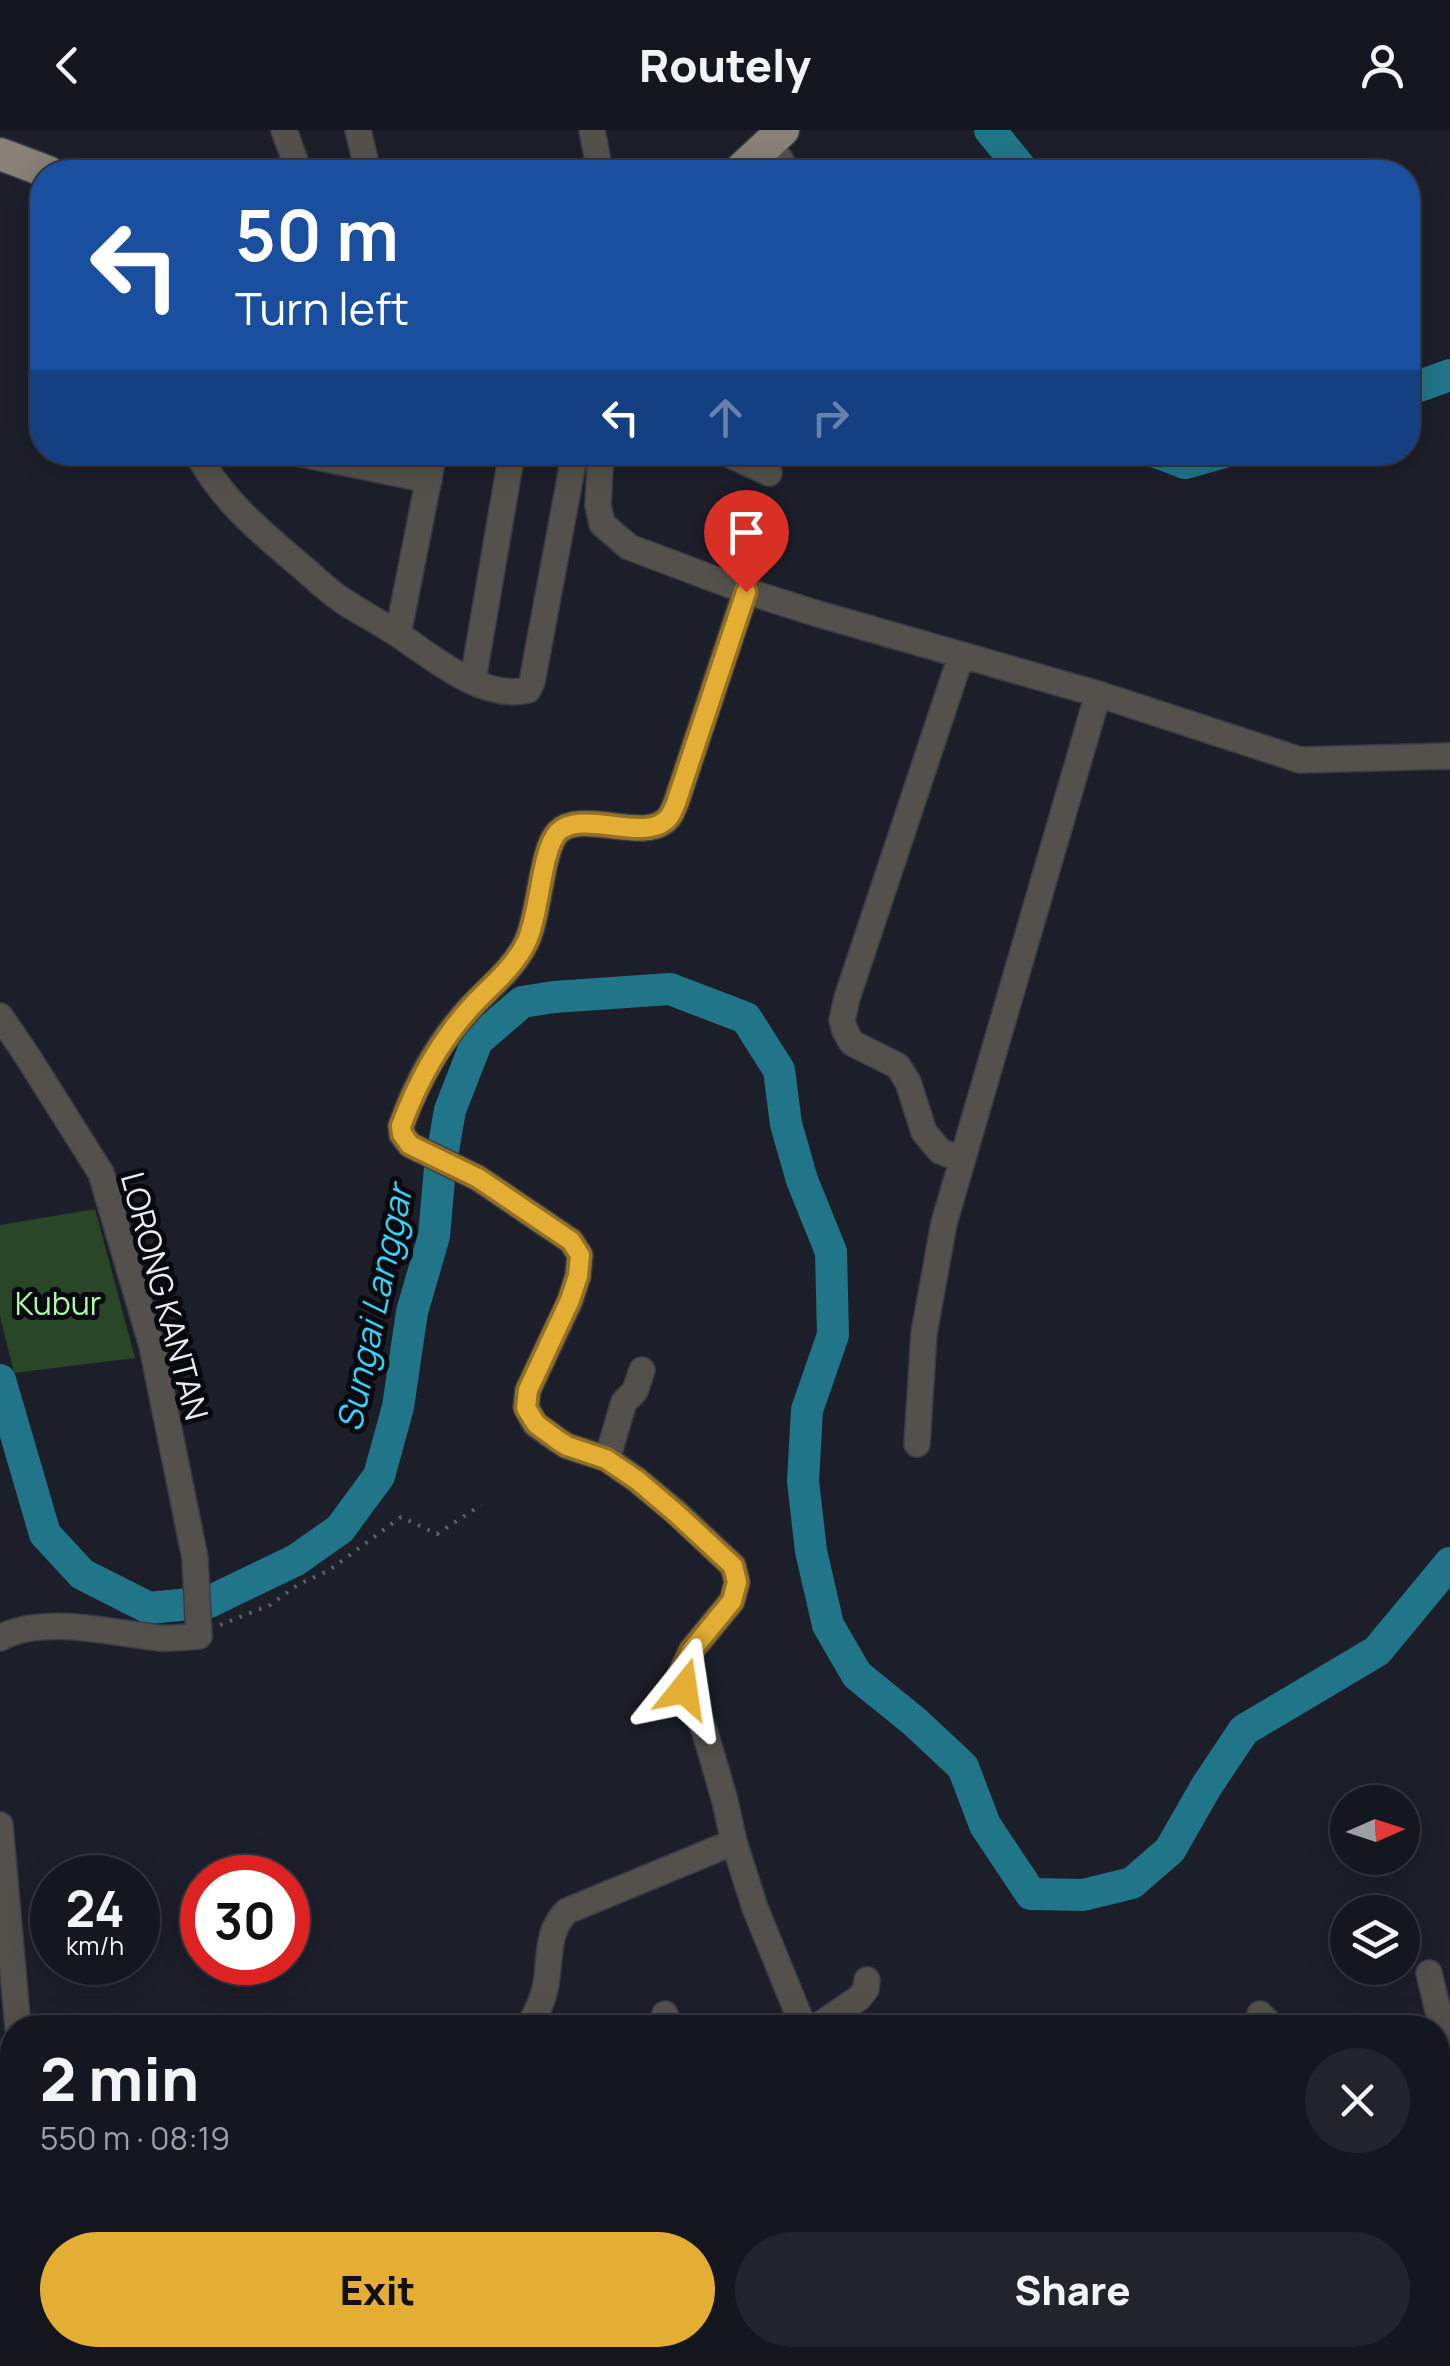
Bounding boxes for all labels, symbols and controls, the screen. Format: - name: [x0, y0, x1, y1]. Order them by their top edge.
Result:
- text: Routely: [639, 34, 811, 96]
- icon: back: [40, 38, 95, 93]
- icon: person: [1355, 38, 1410, 93]
- text: 50 m: [235, 186, 399, 282]
- icon: left: [70, 200, 200, 330]
- text: Turn left: [235, 277, 409, 339]
- icon: left: [593, 390, 648, 445]
- icon: ahead: [698, 390, 753, 445]
- icon: right: [803, 390, 858, 445]
- pin: [704, 490, 789, 593]
- icon: arrive: [719, 505, 774, 560]
- street label: LORONG KANTAN: [111, 1167, 219, 1425]
- water label: Sungai Langgar: [325, 1176, 424, 1435]
- park label: Kubur: [15, 1281, 101, 1325]
- position arrow: [632, 1637, 736, 1741]
- north arrow: [1330, 1785, 1420, 1875]
- map controls: [1330, 1785, 1420, 1985]
- speed limit sign: 30: [180, 1855, 310, 1985]
- text: 24: [65, 1874, 125, 1942]
- button: layers: [1330, 1895, 1420, 1985]
- text: km/h: [66, 1928, 124, 1963]
- text: 2 min: [40, 2037, 199, 2119]
- button: close: [1305, 2048, 1410, 2153]
- text: 550 m · 08:19: [40, 2116, 230, 2160]
- button: Exit: [40, 2232, 715, 2347]
- button: Share: [735, 2232, 1410, 2347]

